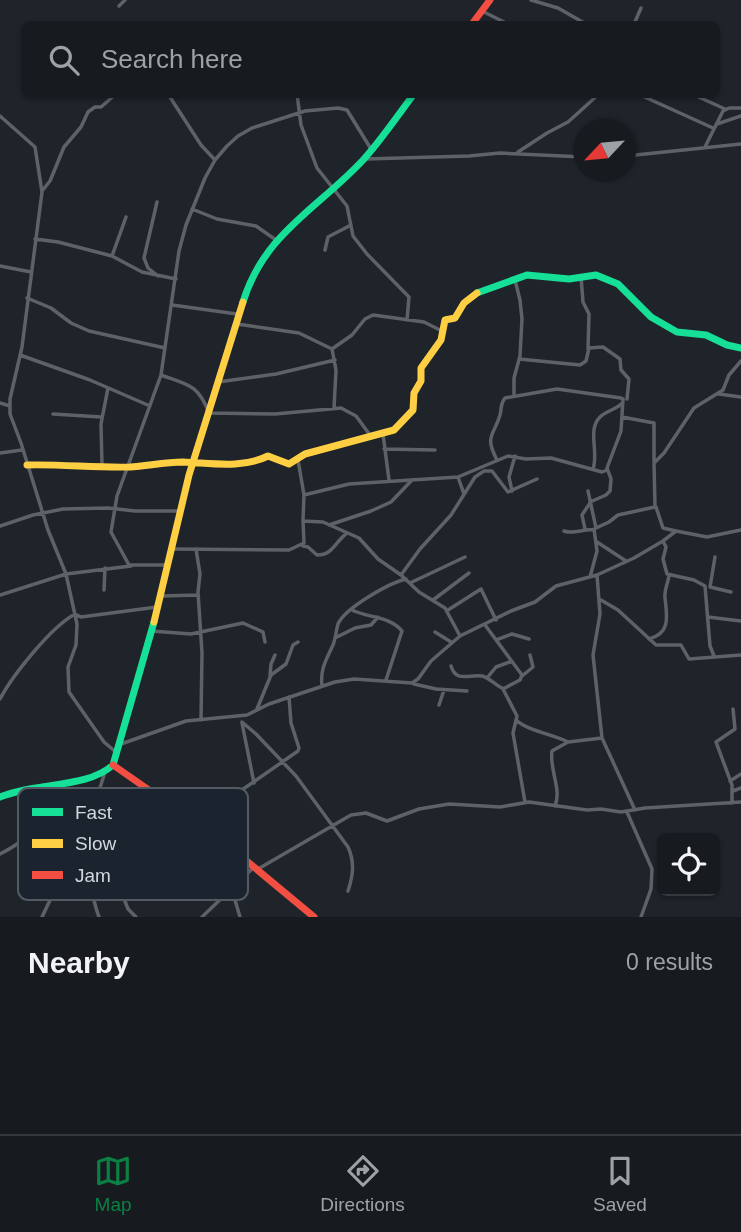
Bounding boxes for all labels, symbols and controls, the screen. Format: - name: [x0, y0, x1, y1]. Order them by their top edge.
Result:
- search box: [21, 21, 720, 98]
- icon: search: [45, 41, 83, 79]
- text: Search here: [101, 44, 243, 74]
- north arrow: [573, 119, 636, 182]
- legend: [18, 788, 248, 900]
- text: Fast: [75, 802, 113, 823]
- text: Slow: [75, 833, 116, 854]
- map controls: [657, 833, 720, 896]
- button: locate: [657, 833, 720, 896]
- text: Jam: [75, 865, 111, 886]
- text: Nearby: [28, 946, 130, 979]
- text: 0 results: [626, 949, 713, 975]
- tab: Map: [94, 1152, 132, 1216]
- tab: Directions: [320, 1152, 405, 1216]
- tab: Saved: [593, 1152, 647, 1216]

